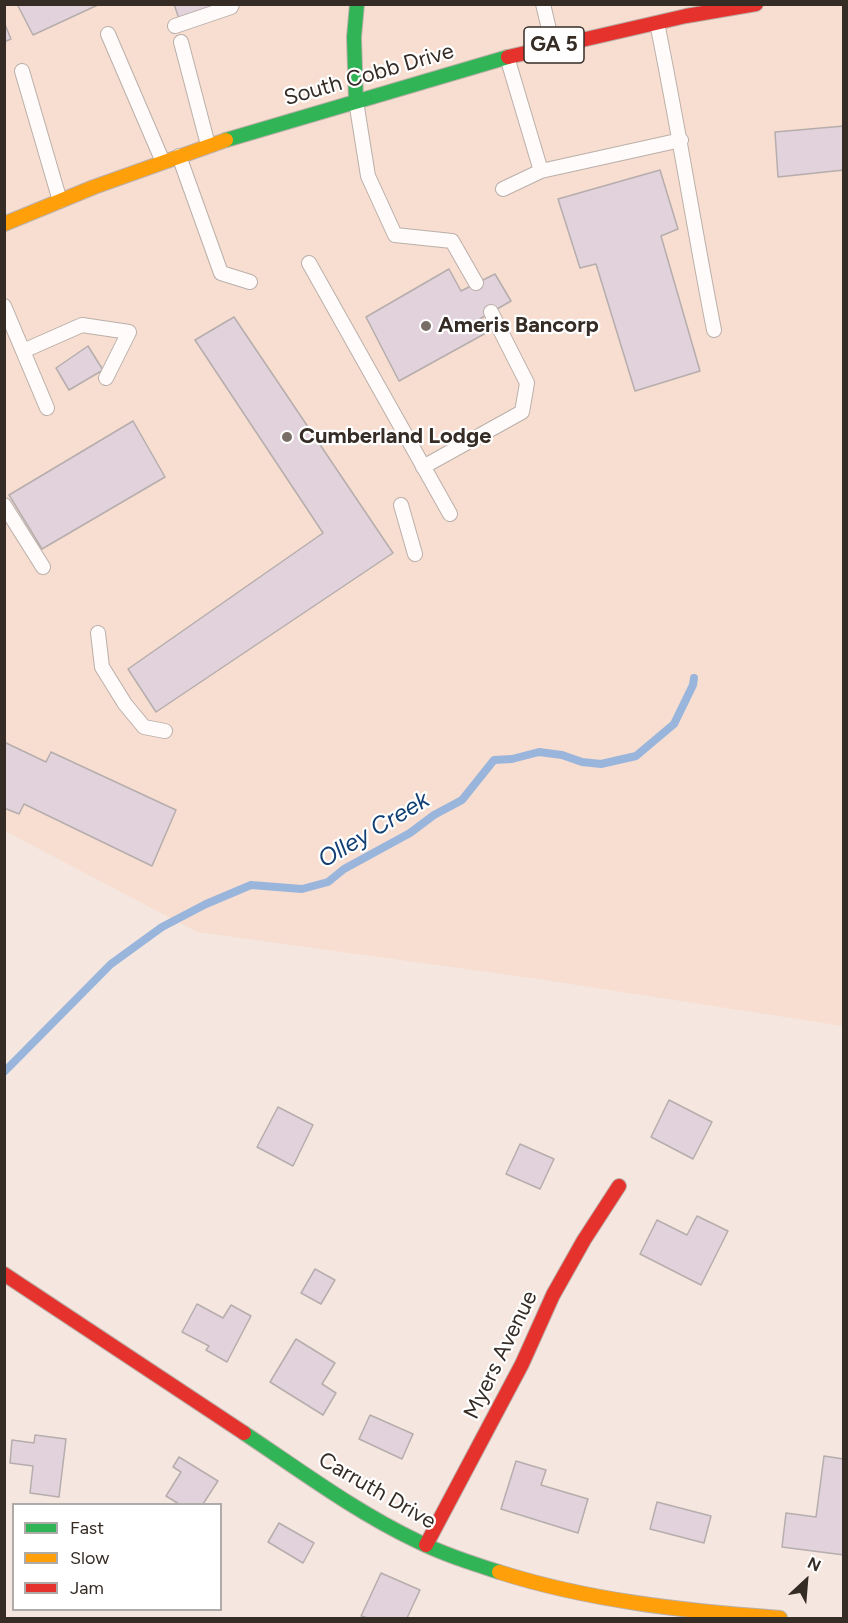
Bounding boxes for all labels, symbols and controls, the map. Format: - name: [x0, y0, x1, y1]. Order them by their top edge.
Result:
- road number: GA 5: [524, 27, 584, 63]
- street label: South Cobb Drive: [281, 38, 457, 112]
- place label: Ameris Bancorp: [438, 313, 599, 339]
- marker: Ameris Bancorp: [419, 319, 433, 333]
- place label: Cumberland Lodge: [299, 424, 491, 450]
- marker: Cumberland Lodge: [280, 430, 294, 444]
- water label: Olley Creek: [313, 786, 435, 874]
- street label: Myers Avenue: [459, 1287, 543, 1423]
- street label: Carruth Drive: [314, 1447, 440, 1535]
- legend: [12, 1503, 222, 1611]
- text: Fast: [70, 1517, 104, 1539]
- text: Slow: [70, 1547, 109, 1569]
- north arrow: [776, 1551, 836, 1611]
- text: N: [804, 1553, 824, 1576]
- text: Jam: [70, 1577, 104, 1599]

